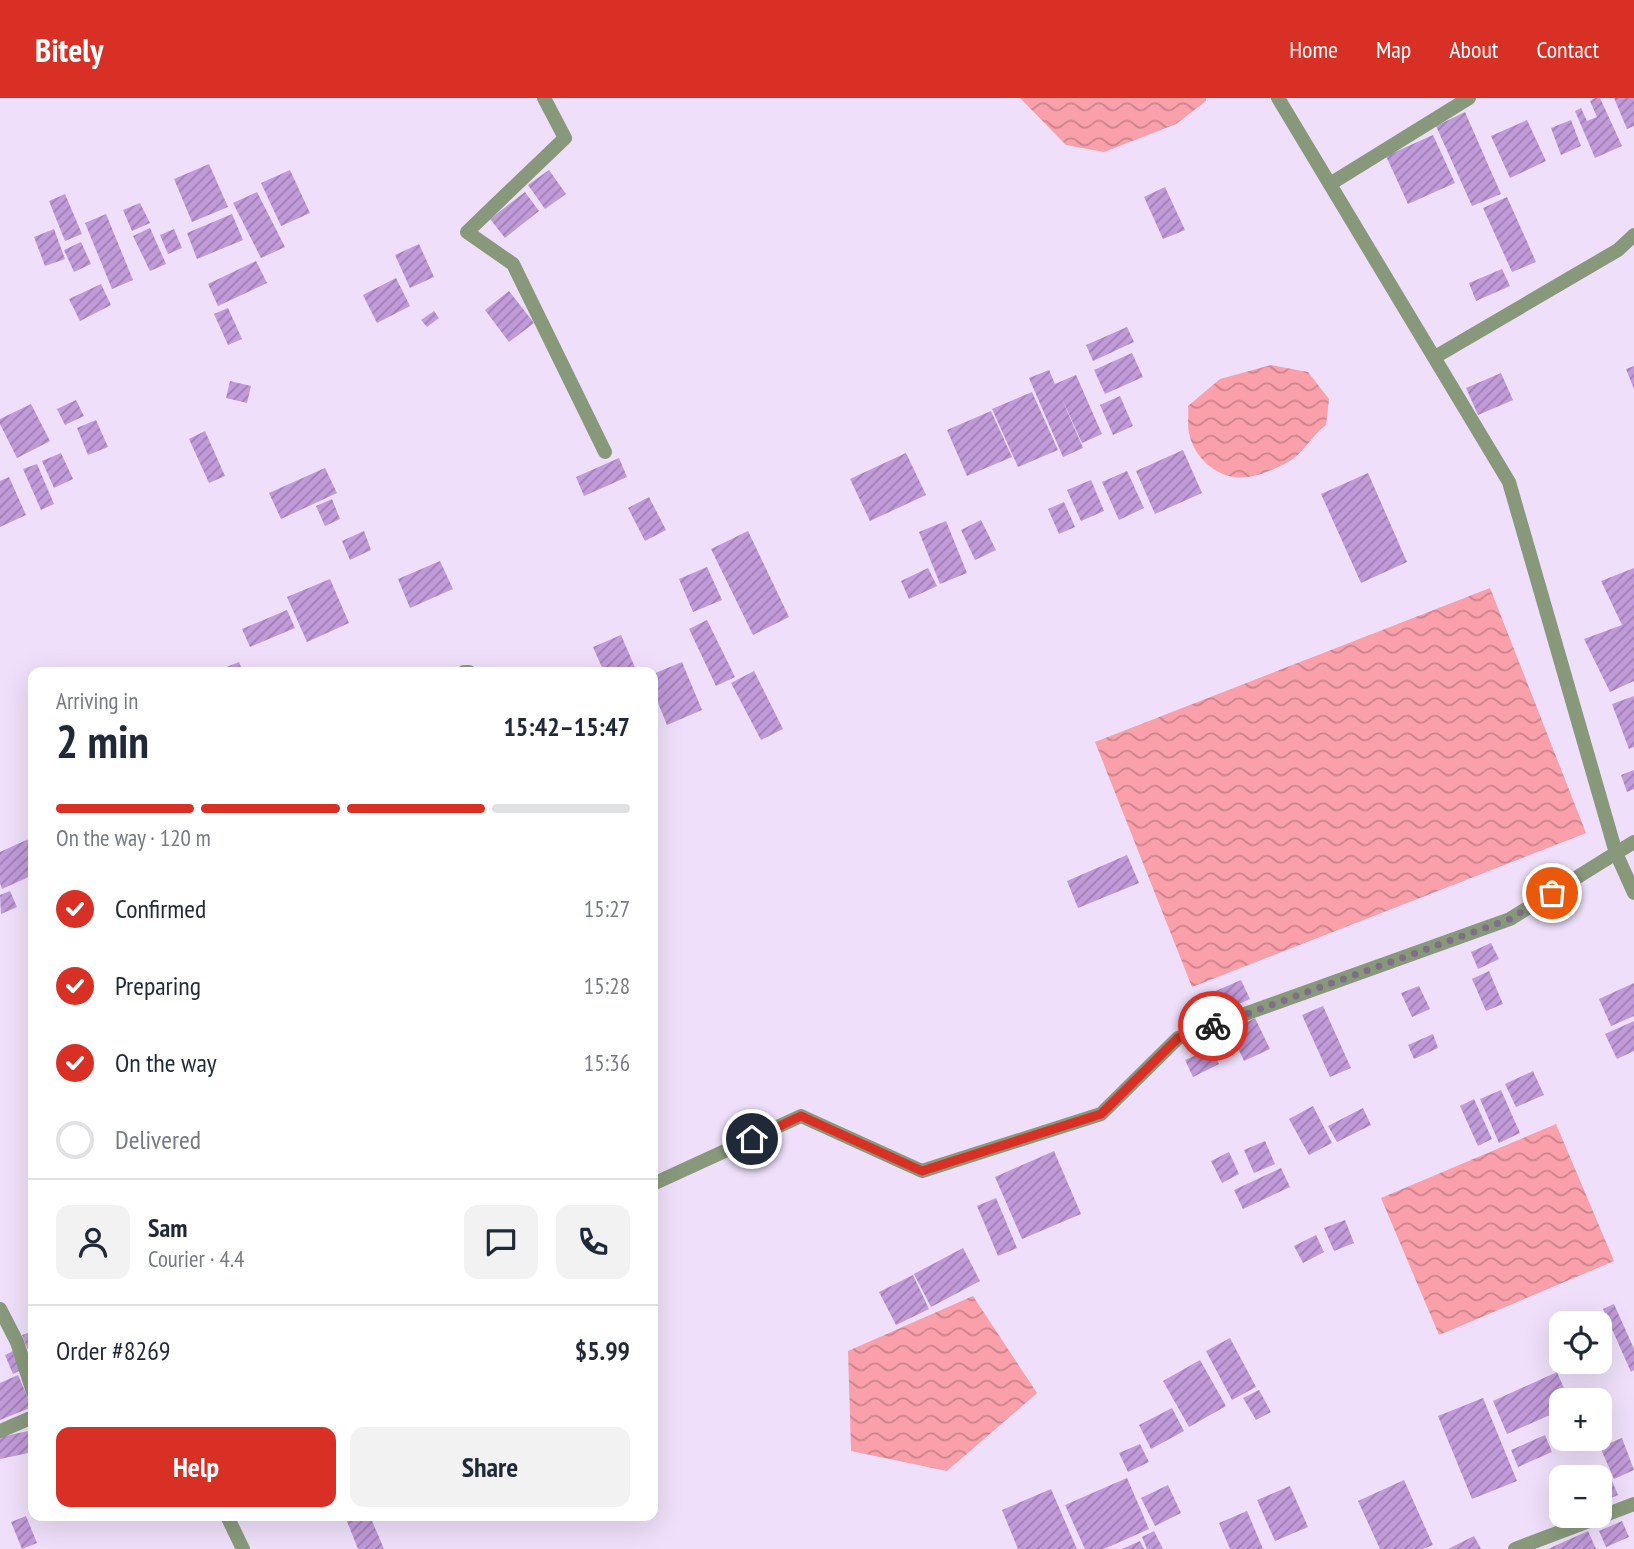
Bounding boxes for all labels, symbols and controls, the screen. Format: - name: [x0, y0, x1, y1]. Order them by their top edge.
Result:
- text: Bitely: [35, 28, 104, 71]
- text: Home: [1289, 34, 1338, 65]
- text: Map: [1376, 34, 1411, 65]
- text: About: [1449, 34, 1498, 65]
- text: Contact: [1536, 34, 1599, 65]
- text: Arriving in: [56, 686, 138, 715]
- text: 15:42–15:47: [503, 710, 630, 743]
- text: 2 min: [56, 711, 149, 771]
- text: On the way · 120 m: [56, 823, 211, 852]
- pin: [1522, 863, 1582, 923]
- icon: bag: [1533, 874, 1571, 912]
- icon: check: [56, 890, 94, 928]
- text: Confirmed: [115, 892, 206, 925]
- text: 15:27: [584, 894, 630, 923]
- icon: check: [56, 967, 94, 1005]
- text: Preparing: [115, 969, 201, 1002]
- text: 15:28: [584, 971, 630, 1000]
- courier: [1178, 991, 1248, 1061]
- icon: bike: [1194, 1007, 1232, 1045]
- icon: check: [56, 1044, 94, 1082]
- text: On the way: [115, 1046, 217, 1079]
- text: 15:36: [584, 1048, 630, 1077]
- pin: [722, 1109, 782, 1169]
- icon: home: [733, 1120, 771, 1158]
- text: Delivered: [115, 1123, 201, 1156]
- button: person: [56, 1205, 130, 1279]
- button: chat: [464, 1205, 538, 1279]
- button: phone: [556, 1205, 630, 1279]
- text: Sam: [148, 1211, 187, 1244]
- text: Courier · 4.4: [148, 1244, 244, 1273]
- map controls: [1549, 1311, 1612, 1528]
- button: locate: [1549, 1311, 1612, 1374]
- text: Order #8269: [56, 1334, 171, 1367]
- text: $5.99: [575, 1334, 630, 1367]
- button: +: [1549, 1388, 1612, 1451]
- button: Help: [56, 1427, 336, 1507]
- button: Share: [350, 1427, 630, 1507]
- button: −: [1549, 1465, 1612, 1528]

